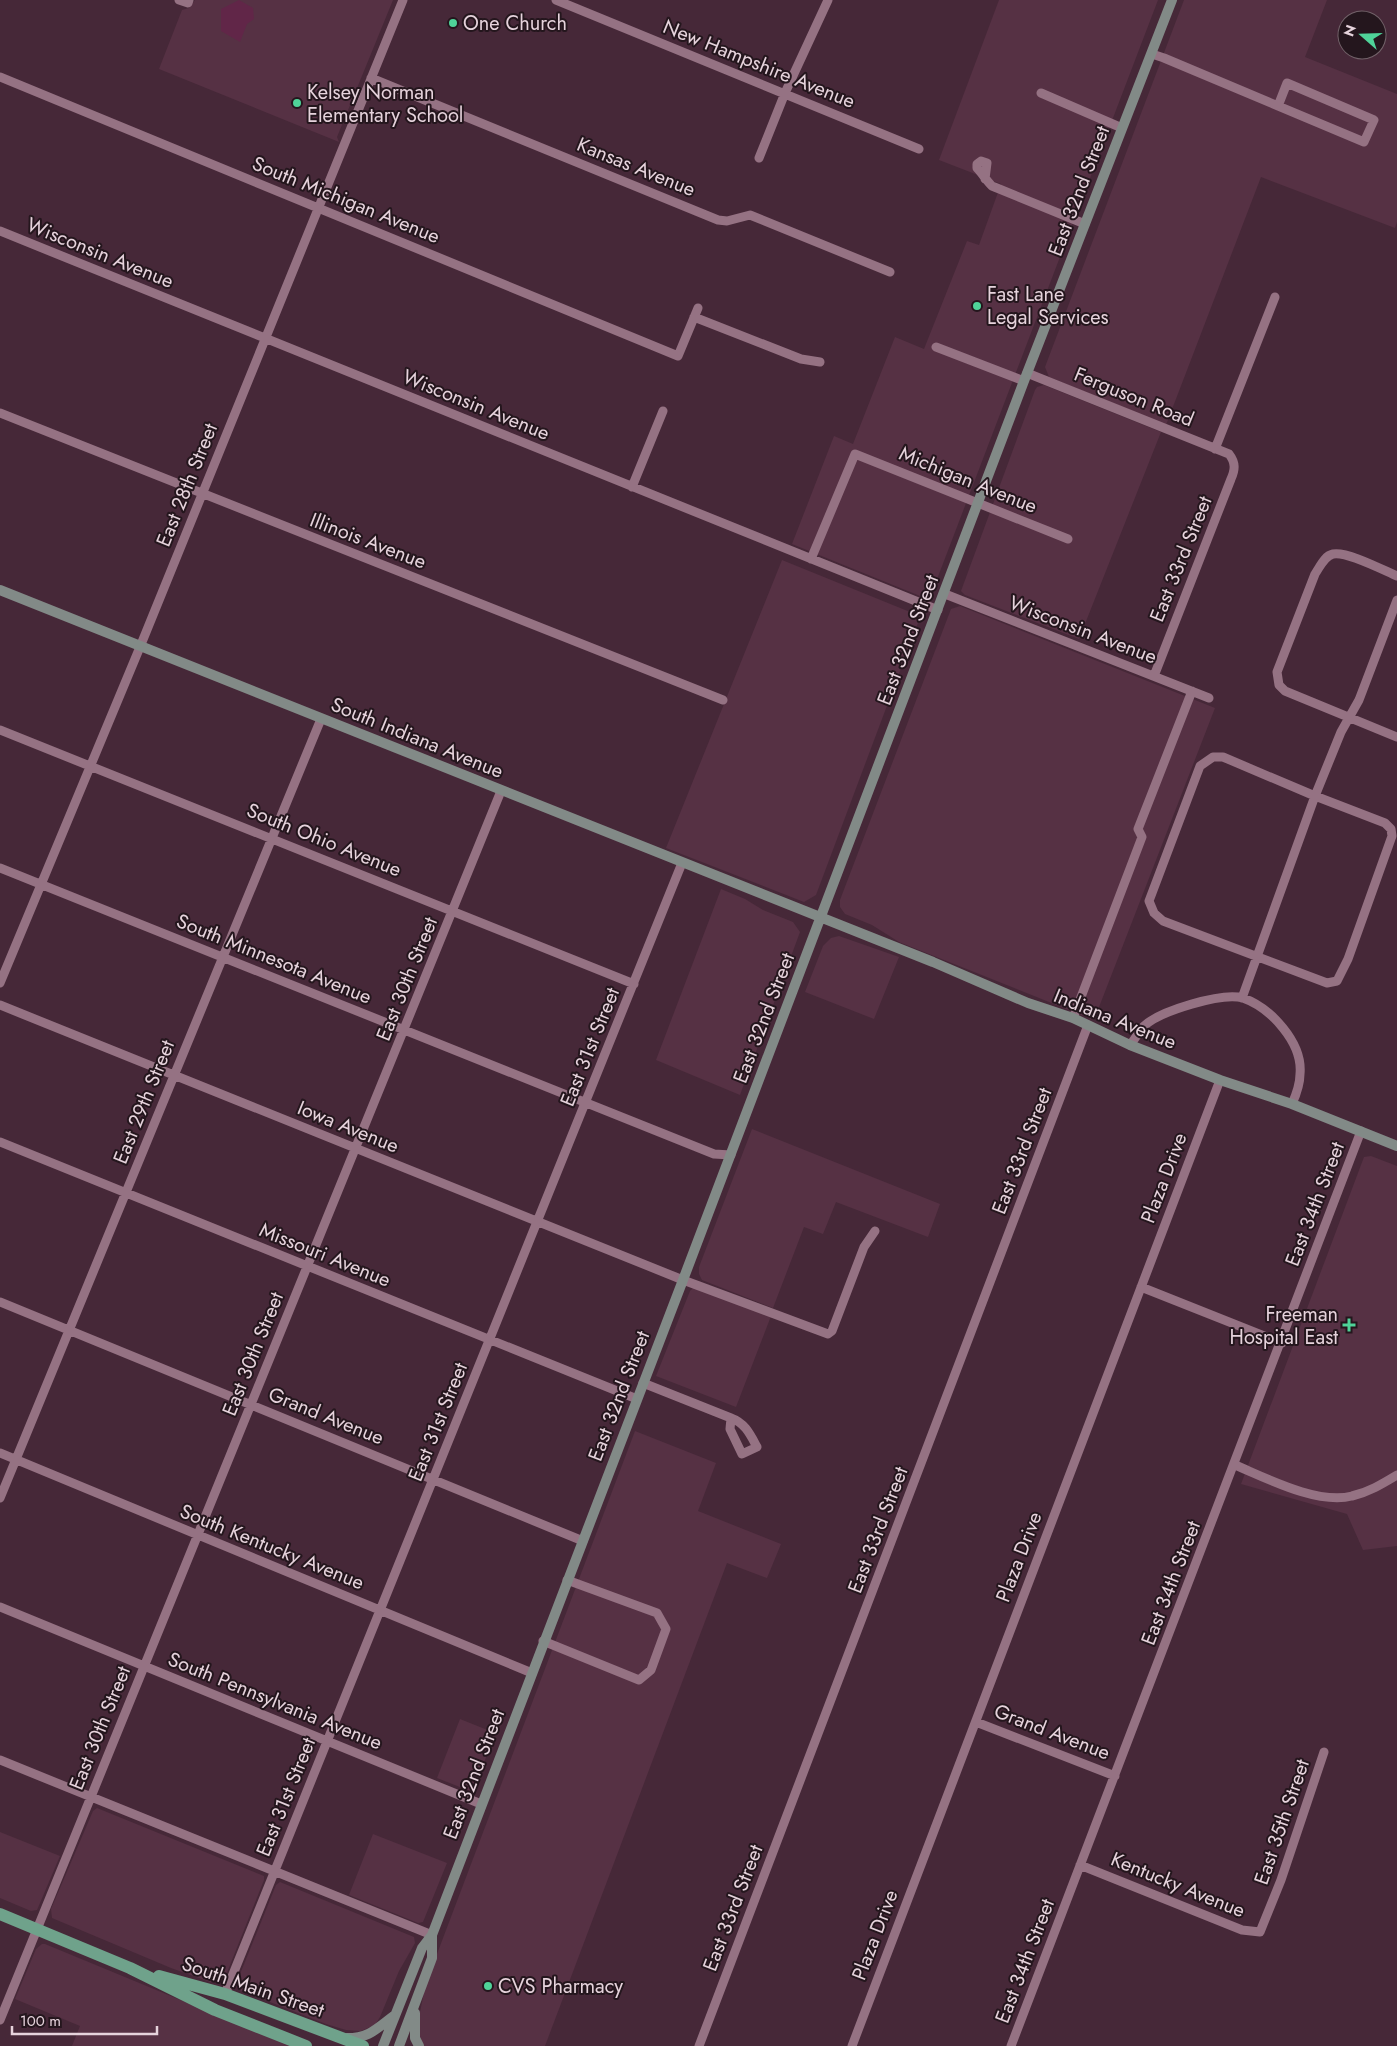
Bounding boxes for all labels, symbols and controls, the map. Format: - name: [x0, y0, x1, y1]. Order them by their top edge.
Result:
- place label: One Church: [463, 9, 567, 38]
- north arrow: [1337, 10, 1387, 60]
- street label: New Hampshire Avenue: [659, 12, 859, 116]
- marker: One Church: [447, 17, 459, 29]
- text: N: [1338, 22, 1361, 39]
- place label: Kelsey Norman Elementary School: [307, 78, 463, 130]
- marker: Kelsey Norman Elementary School: [291, 97, 303, 109]
- street label: East 32nd Street: [1041, 121, 1117, 260]
- street label: Kansas Avenue: [572, 130, 700, 204]
- street label: South Michigan Avenue: [248, 149, 444, 251]
- street label: Wisconsin Avenue: [22, 210, 178, 296]
- place label: Fast Lane Legal Services: [987, 280, 1109, 332]
- marker: Fast Lane Legal Services: [971, 300, 983, 312]
- street label: Ferguson Road: [1070, 360, 1198, 434]
- street label: Wisconsin Avenue: [398, 362, 554, 448]
- street label: East 28th Street: [149, 419, 225, 551]
- street label: Michigan Avenue: [895, 439, 1041, 521]
- street label: East 33rd Street: [1143, 492, 1219, 626]
- street label: Illinois Avenue: [306, 506, 430, 576]
- street label: East 32nd Street: [870, 570, 946, 709]
- street label: Wisconsin Avenue: [1005, 588, 1161, 672]
- street label: South Indiana Avenue: [326, 690, 508, 786]
- street label: South Ohio Avenue: [242, 796, 406, 884]
- street label: South Minnesota Avenue: [172, 907, 376, 1011]
- street label: East 30th Street: [369, 912, 445, 1045]
- street label: East 32nd Street: [726, 948, 802, 1087]
- street label: Indiana Avenue: [1049, 981, 1181, 1057]
- street label: East 31st Street: [553, 983, 627, 1111]
- street label: East 29th Street: [106, 1035, 182, 1168]
- street label: East 33rd Street: [985, 1083, 1059, 1218]
- street label: Iowa Avenue: [293, 1094, 403, 1160]
- street label: Plaza Drive: [1134, 1129, 1194, 1227]
- street label: East 34th Street: [1278, 1137, 1352, 1270]
- street label: Missouri Avenue: [255, 1215, 395, 1295]
- street label: East 30th Street: [215, 1287, 291, 1420]
- place label: Freeman Hospital East: [1230, 1300, 1338, 1352]
- marker: Freeman Hospital East: [1342, 1318, 1356, 1332]
- street label: East 32nd Street: [581, 1326, 657, 1465]
- street label: East 31st Street: [401, 1358, 475, 1486]
- street label: Grand Avenue: [264, 1380, 388, 1452]
- street label: East 33rd Street: [841, 1462, 915, 1597]
- street label: South Kentucky Avenue: [176, 1497, 368, 1597]
- street label: Plaza Drive: [989, 1508, 1049, 1606]
- street label: East 34th Street: [1134, 1516, 1208, 1649]
- street label: South Pennsylvania Avenue: [164, 1645, 386, 1757]
- street label: East 30th Street: [62, 1661, 138, 1794]
- street label: Grand Avenue: [990, 1697, 1114, 1767]
- street label: East 32nd Street: [436, 1704, 512, 1843]
- street label: East 31st Street: [249, 1733, 323, 1861]
- street label: East 35th Street: [1247, 1755, 1317, 1889]
- street label: East 33rd Street: [696, 1840, 770, 1975]
- street label: Kentucky Avenue: [1106, 1845, 1250, 1925]
- street label: Plaza Drive: [845, 1886, 905, 1984]
- street label: East 34th Street: [988, 1894, 1062, 2027]
- street label: South Main Street: [178, 1949, 328, 2025]
- place label: CVS Pharmacy: [498, 1972, 623, 2001]
- marker: CVS Pharmacy: [482, 1980, 494, 1992]
- scale bar: [12, 2004, 158, 2036]
- text: 100 m: [20, 2010, 61, 2032]

